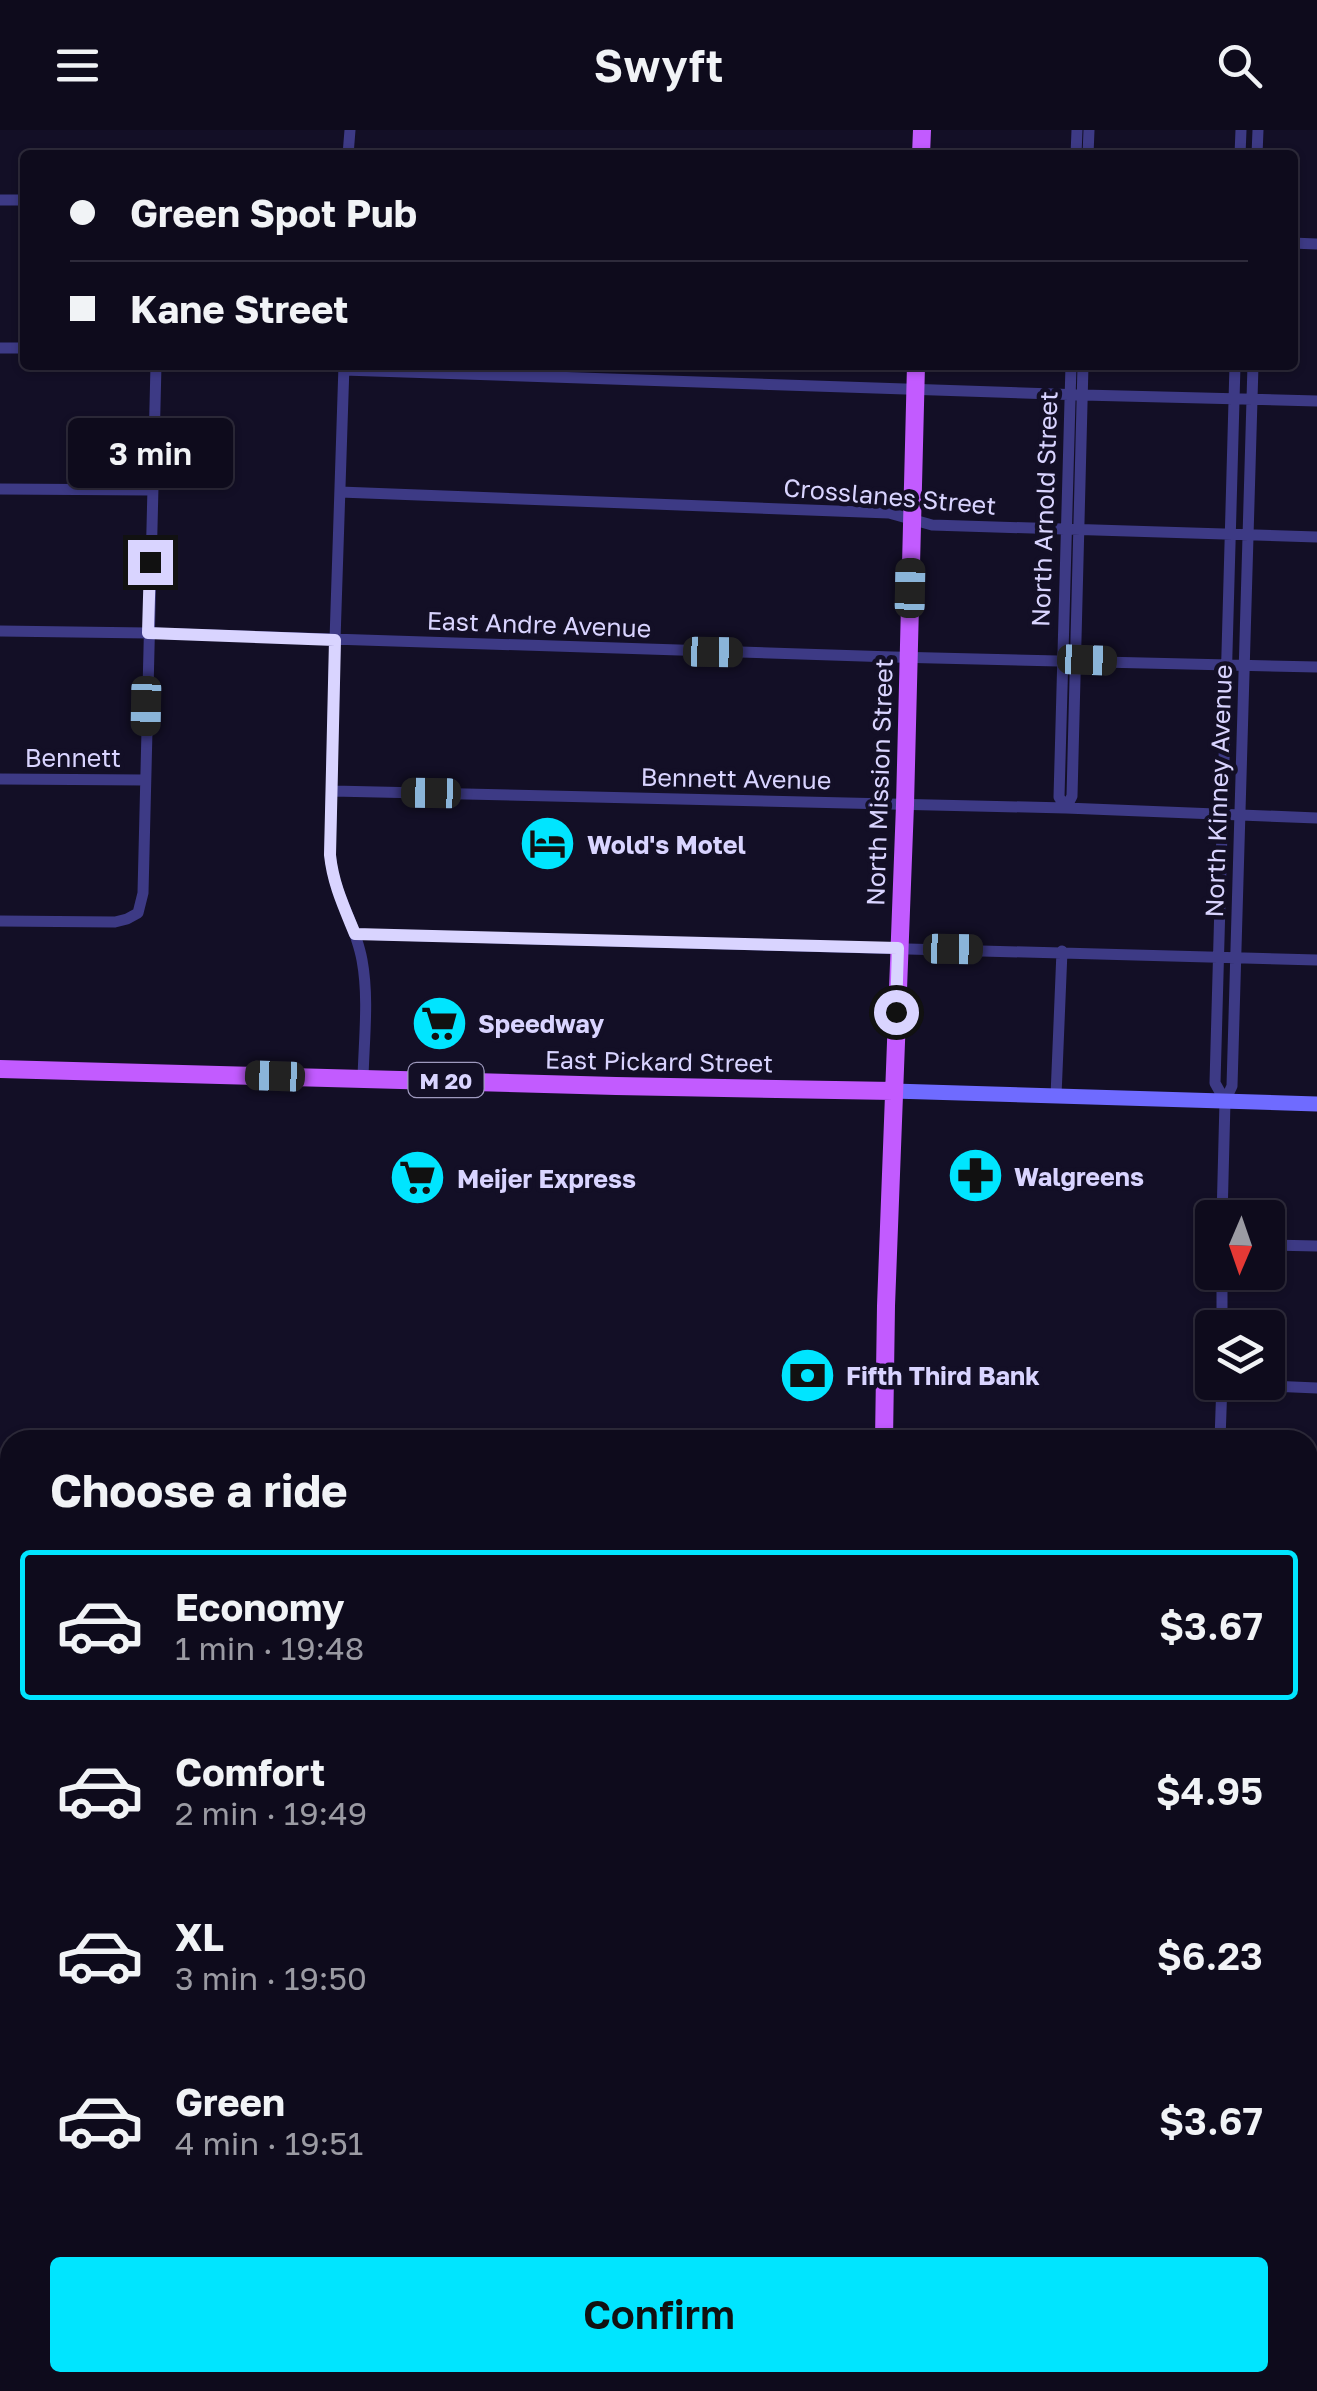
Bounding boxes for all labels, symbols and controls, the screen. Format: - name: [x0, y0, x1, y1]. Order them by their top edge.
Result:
- icon: menu: [50, 38, 105, 93]
- text: Swyft: [594, 38, 723, 92]
- icon: search: [1212, 38, 1267, 93]
- text: Green Spot Pub: [130, 190, 417, 235]
- text: Kane Street: [130, 286, 349, 331]
- street label: North Arnold Street: [1024, 390, 1064, 628]
- callout: 3 min: [68, 417, 232, 487]
- text: 3 min: [109, 434, 192, 472]
- street label: Crosslanes Street: [782, 471, 998, 521]
- route end: [128, 540, 173, 585]
- car: [894, 558, 926, 618]
- street label: East Andre Avenue: [426, 605, 652, 643]
- car: [683, 636, 743, 668]
- car: [1056, 644, 1118, 676]
- street label: North Mission Street: [859, 658, 899, 906]
- street label: North Kinney Avenue: [1198, 664, 1238, 918]
- car: [130, 676, 162, 736]
- street label: Bennett: [25, 742, 121, 773]
- street label: Bennett Avenue: [640, 761, 832, 795]
- car: [401, 777, 461, 809]
- hotel icon: Wold's Motel: [518, 814, 578, 874]
- place label: Wold's Motel: [587, 829, 746, 860]
- car: [923, 933, 983, 965]
- route start: [874, 990, 919, 1035]
- supermarket icon: Speedway: [409, 993, 469, 1053]
- place label: Speedway: [478, 1008, 604, 1039]
- street label: East Pickard Street: [545, 1044, 773, 1078]
- car: [244, 1060, 306, 1092]
- road number: M 20: [408, 1063, 484, 1097]
- pharmacy icon: Walgreens: [945, 1146, 1005, 1206]
- supermarket icon: Meijer Express: [388, 1148, 448, 1208]
- place label: Walgreens: [1014, 1161, 1144, 1192]
- place label: Meijer Express: [457, 1163, 636, 1194]
- north arrow: [1195, 1200, 1285, 1290]
- map controls: [1195, 1200, 1285, 1400]
- button: layers: [1195, 1310, 1285, 1400]
- bank icon: Fifth Third Bank: [777, 1345, 837, 1405]
- place label: Fifth Third Bank: [846, 1360, 1040, 1391]
- text: Choose a ride: [50, 1463, 348, 1517]
- icon: car: [55, 1580, 145, 1670]
- text: Economy: [175, 1584, 344, 1629]
- text: $3.67: [1159, 1603, 1263, 1648]
- text: 1 min · 19:48: [175, 1629, 364, 1667]
- icon: car: [55, 1745, 145, 1835]
- text: Comfort: [175, 1749, 325, 1794]
- text: $4.95: [1156, 1768, 1263, 1813]
- text: 2 min · 19:49: [175, 1794, 367, 1832]
- icon: car: [55, 1910, 145, 2000]
- text: XL: [175, 1914, 224, 1959]
- text: $6.23: [1157, 1933, 1263, 1978]
- text: 3 min · 19:50: [175, 1959, 367, 1997]
- icon: car: [55, 2075, 145, 2165]
- text: Green: [175, 2079, 285, 2124]
- text: $3.67: [1159, 2098, 1263, 2143]
- text: 4 min · 19:51: [175, 2124, 363, 2162]
- button: Confirm: [50, 2257, 1268, 2372]

